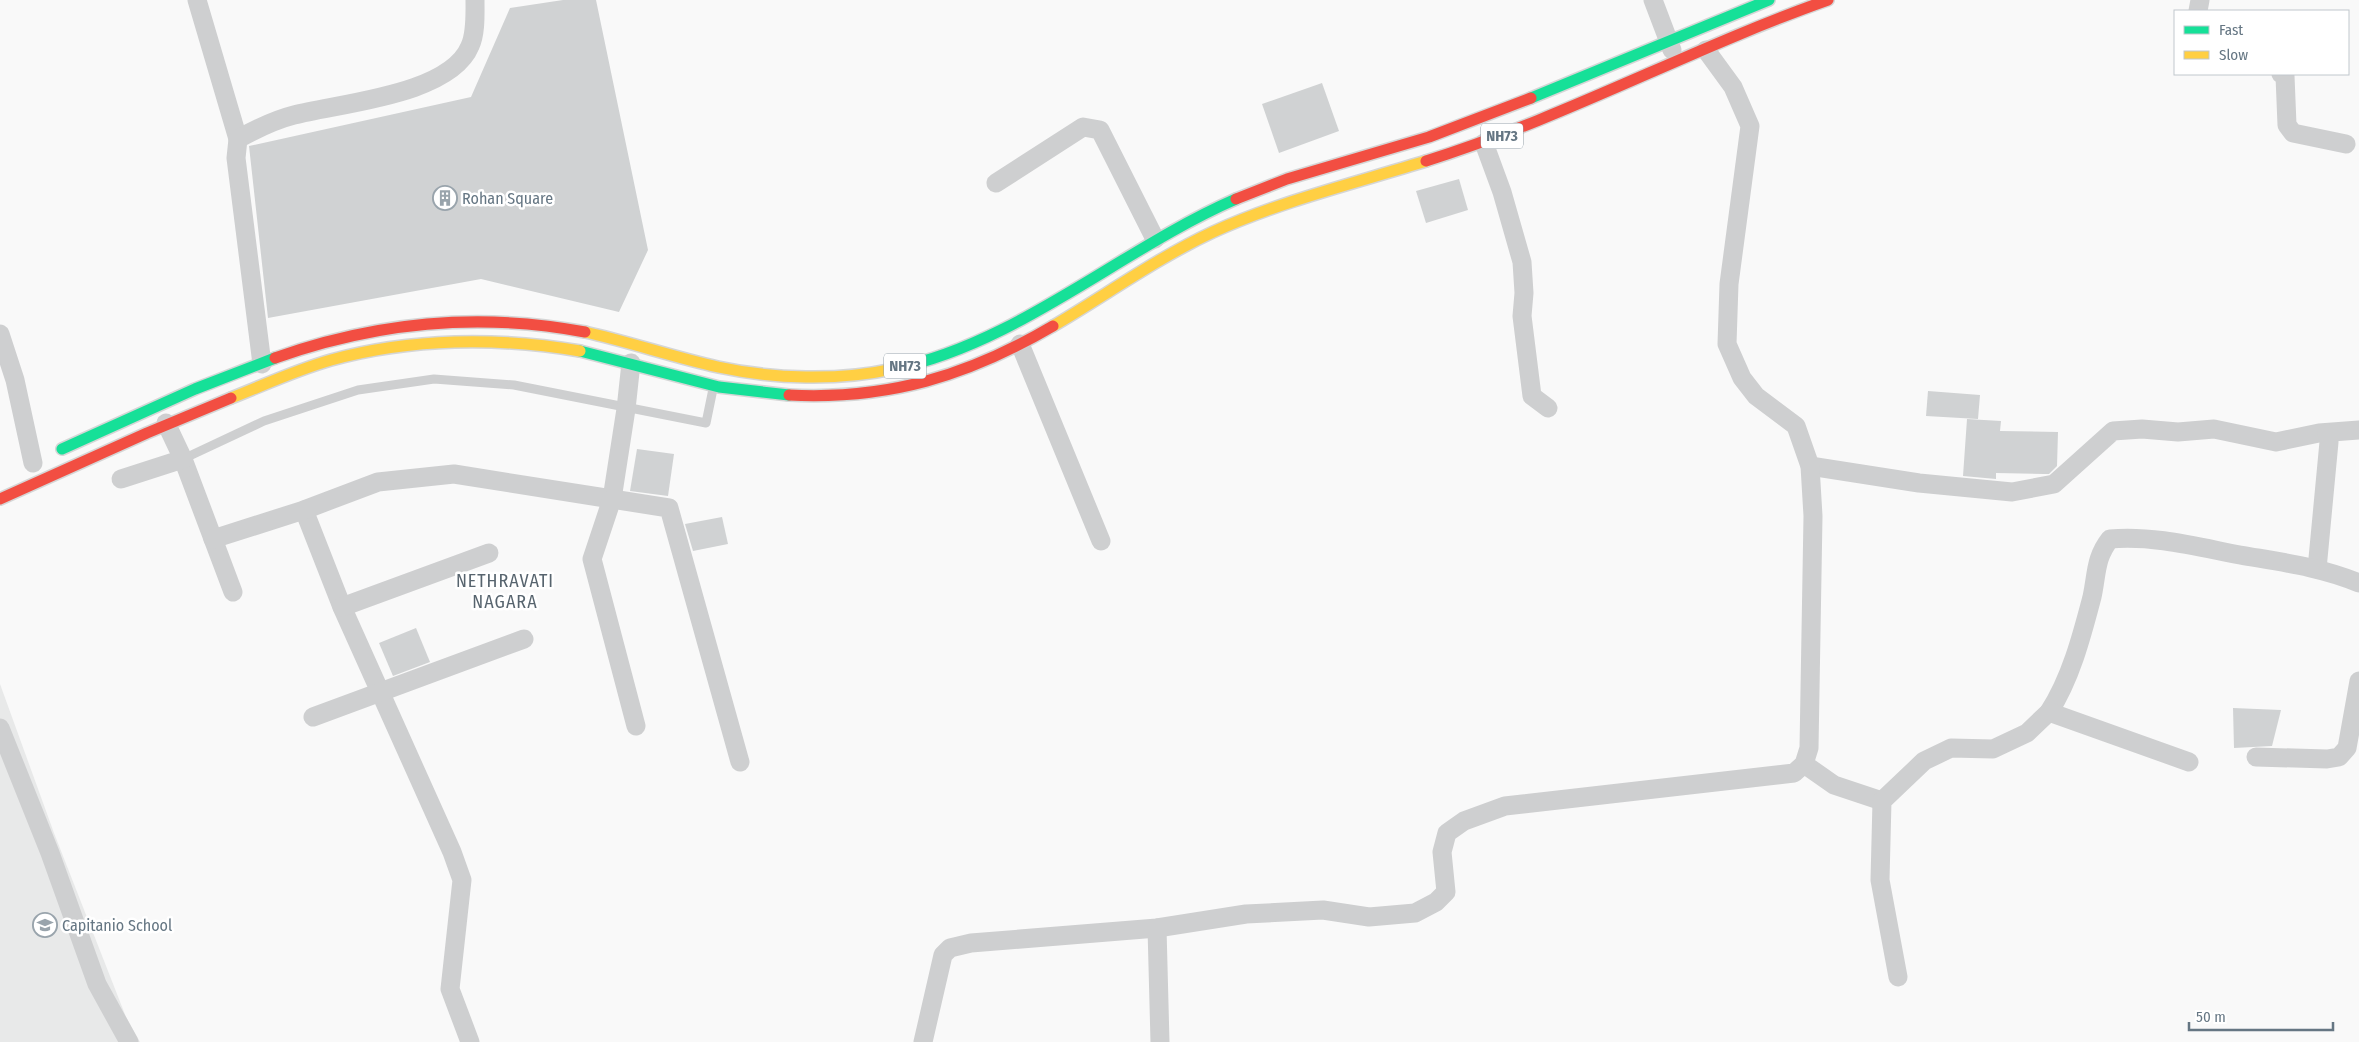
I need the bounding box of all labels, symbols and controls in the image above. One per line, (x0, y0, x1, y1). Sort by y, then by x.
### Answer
legend (2174, 10, 2349, 75)
text: Fast (2219, 21, 2243, 39)
text: Slow (2219, 46, 2248, 64)
road number: NH73 (1481, 124, 1523, 148)
building icon: Rohan Square (432, 185, 458, 211)
place label: Rohan Square (462, 189, 553, 208)
road number: NH73 (884, 354, 926, 378)
district label: NETHRAVATI NAGARA (456, 570, 554, 613)
school or university icon: Capitanio School (32, 912, 58, 938)
place label: Capitanio School (62, 916, 172, 935)
scale bar (2189, 1000, 2333, 1032)
text: 50 m (2196, 1008, 2226, 1026)

